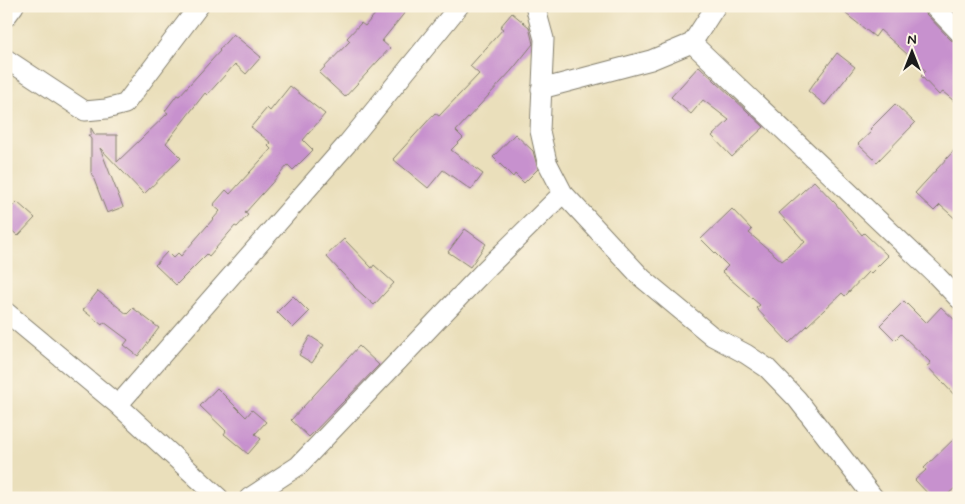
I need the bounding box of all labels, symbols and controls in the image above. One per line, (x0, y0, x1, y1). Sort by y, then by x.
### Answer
north arrow (888, 28, 938, 78)
text: N (907, 31, 917, 49)

